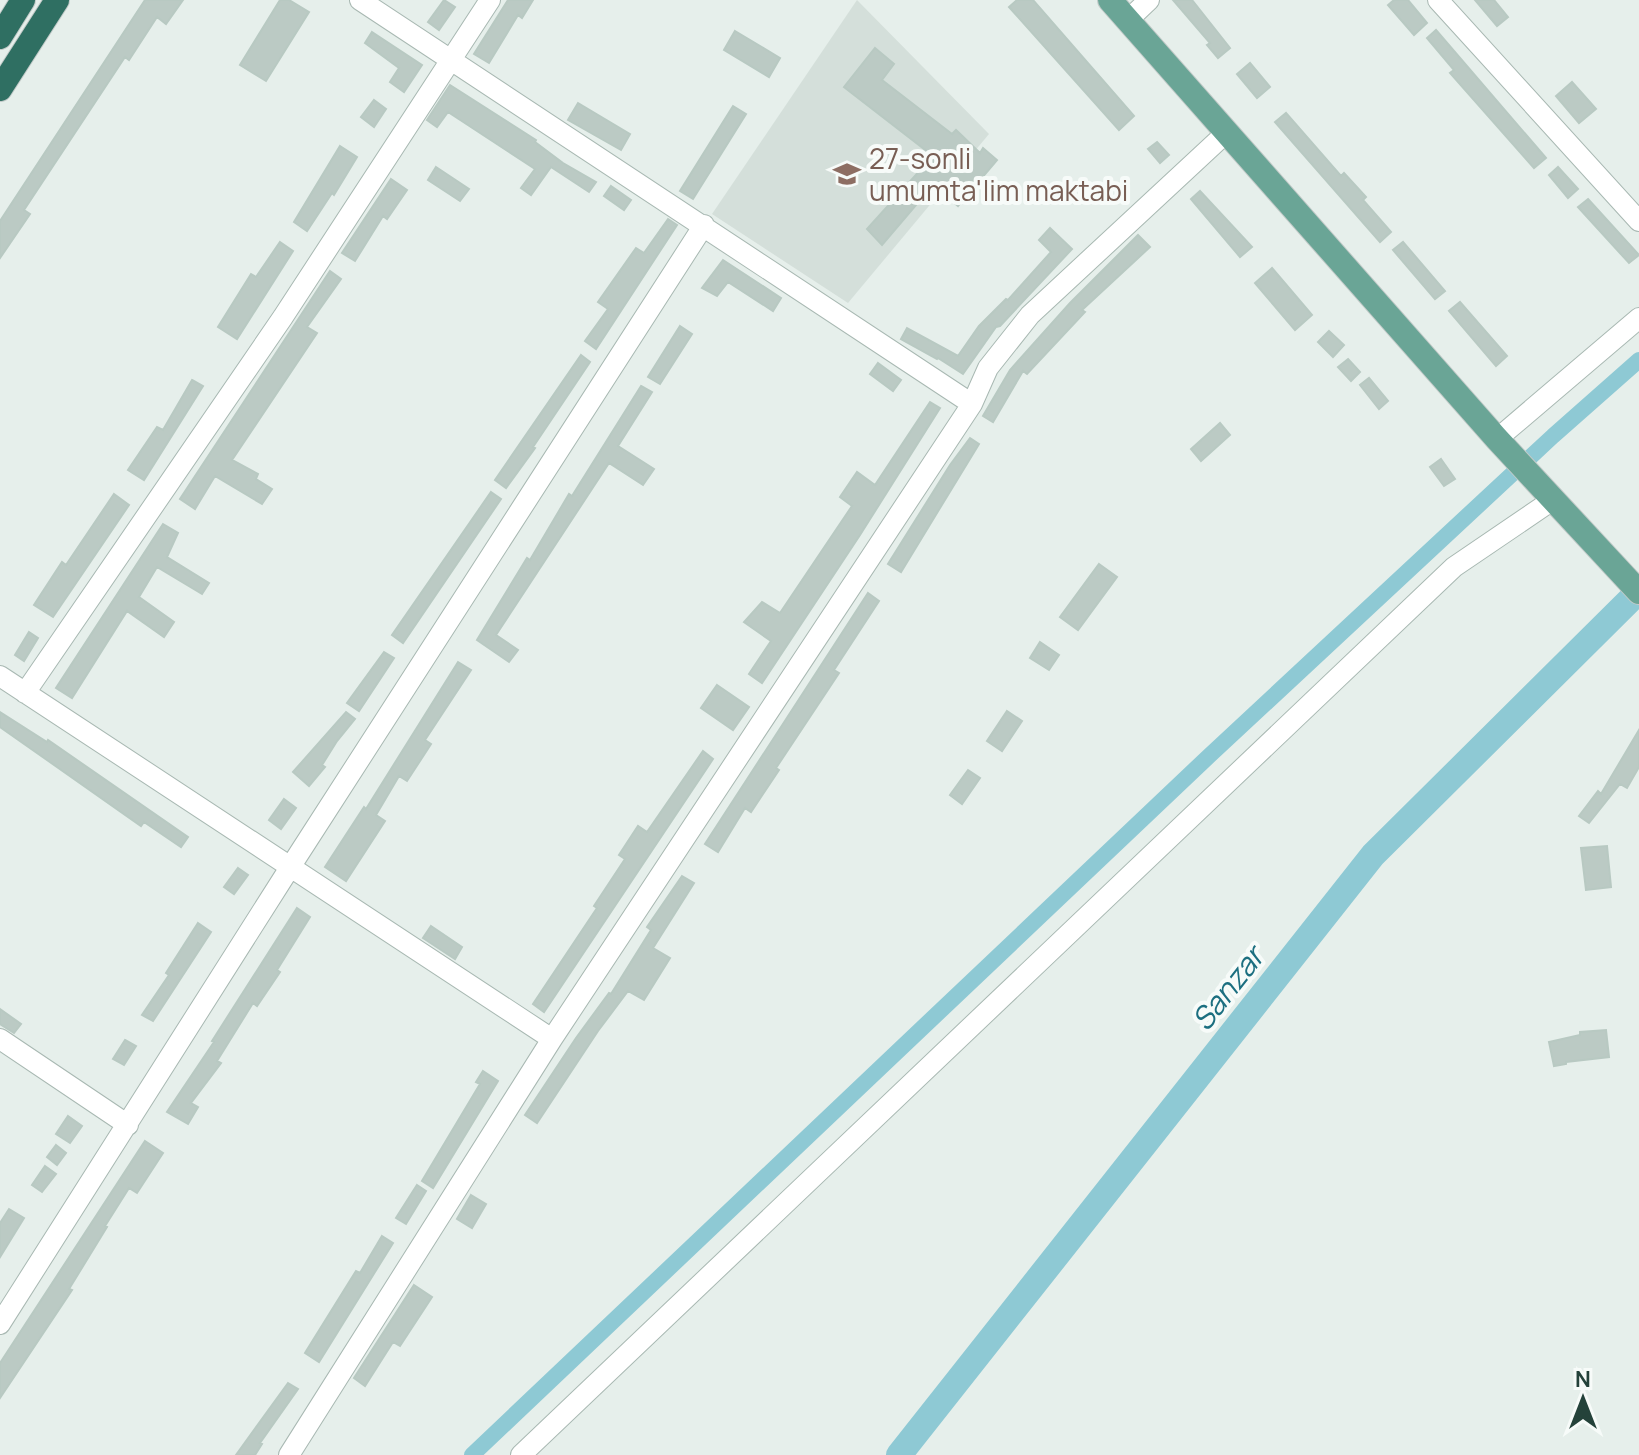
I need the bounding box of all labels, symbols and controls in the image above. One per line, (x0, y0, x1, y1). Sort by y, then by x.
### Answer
place label: 27-sonli umumta'lim maktabi (869, 139, 1128, 209)
school or university icon: 27-sonli umumta'lim maktabi (832, 159, 862, 189)
water label: Sanzar (1181, 934, 1275, 1038)
north arrow (1543, 1359, 1623, 1439)
text: N (1575, 1364, 1591, 1394)

